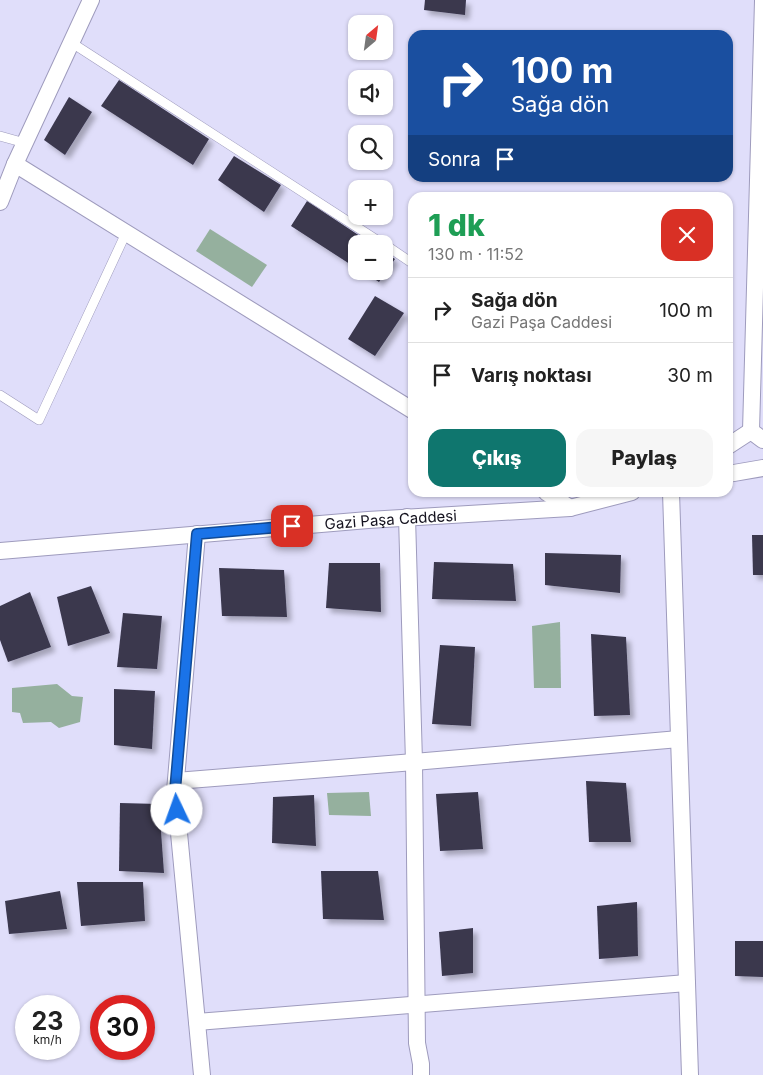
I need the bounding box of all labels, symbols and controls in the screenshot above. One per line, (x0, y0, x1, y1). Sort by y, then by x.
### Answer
north arrow (348, 15, 392, 60)
map controls (348, 15, 393, 280)
text: 100 m (511, 49, 614, 91)
icon: right (428, 50, 493, 115)
button: sound (348, 70, 393, 115)
text: Sağa dön (511, 91, 609, 117)
button: search (348, 125, 393, 170)
icon: arrive (491, 145, 519, 173)
text: Sonra (428, 148, 481, 171)
button: + (348, 180, 393, 225)
text: 1 dk (428, 207, 485, 243)
button: close (661, 209, 713, 261)
button: − (348, 235, 393, 280)
text: 130 m · 11:52 (428, 244, 524, 264)
text: Sağa dön (471, 289, 557, 312)
icon: right (428, 296, 456, 324)
text: 100 m (659, 299, 713, 322)
text: Gazi Paşa Caddesi (471, 312, 612, 332)
icon: arrive (428, 361, 456, 389)
text: Varış noktası (471, 364, 592, 387)
text: 30 m (667, 364, 713, 387)
button: Çıkış (428, 429, 566, 487)
button: Paylaş (576, 429, 713, 487)
pin (271, 505, 313, 547)
street label: Gazi Paşa Caddesi (324, 505, 457, 533)
icon: arrive (278, 512, 306, 540)
position arrow (150, 783, 202, 835)
speed limit sign: 30 (90, 995, 155, 1060)
text: 23 (32, 1006, 63, 1036)
text: km/h (33, 1032, 62, 1047)

